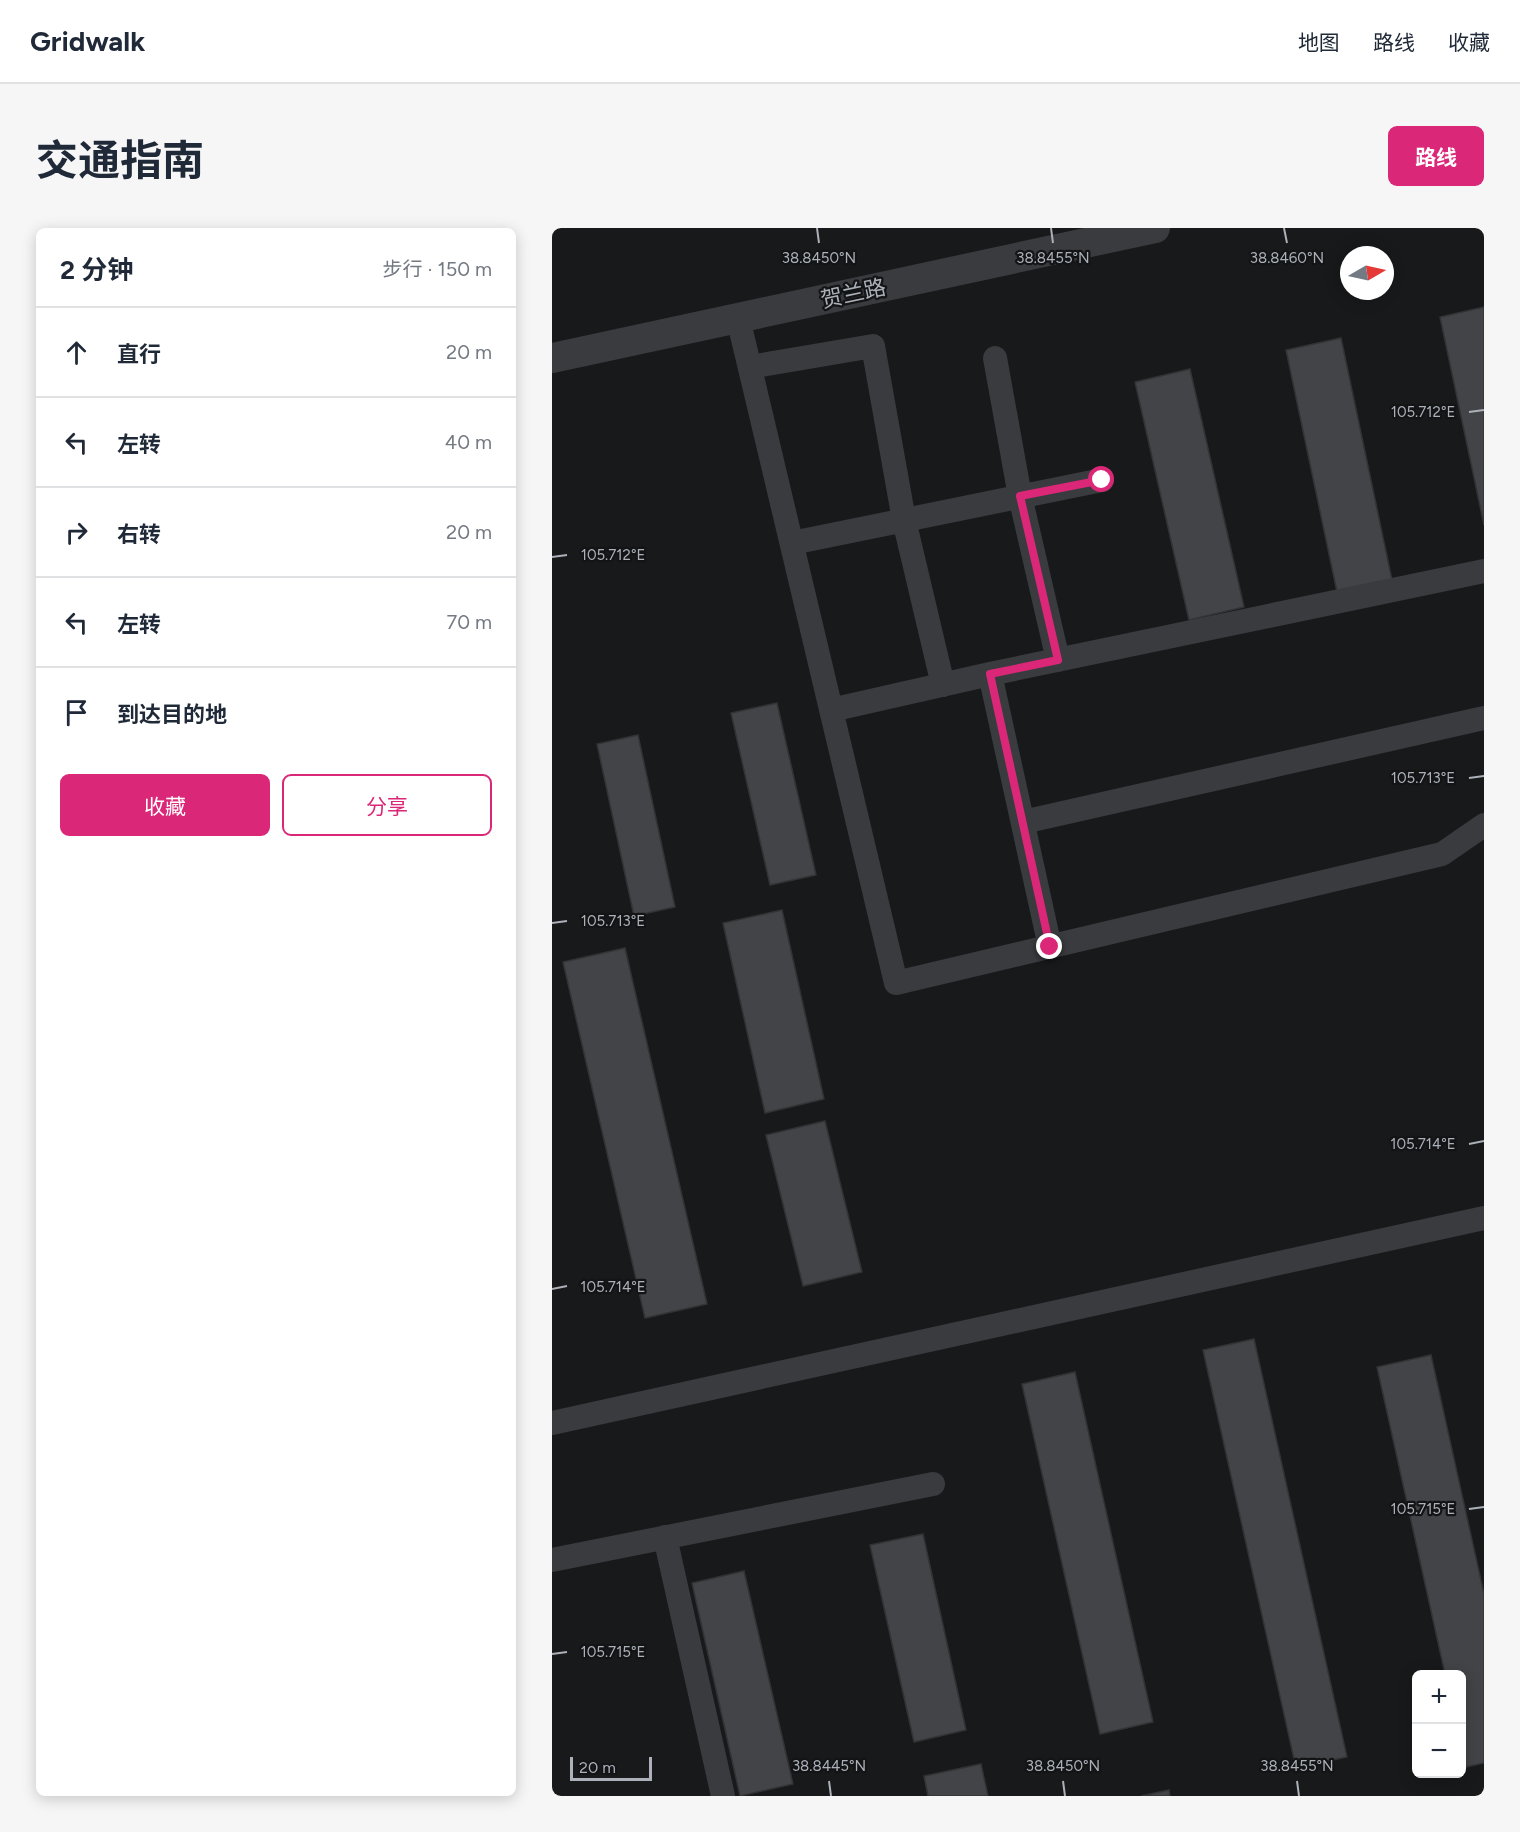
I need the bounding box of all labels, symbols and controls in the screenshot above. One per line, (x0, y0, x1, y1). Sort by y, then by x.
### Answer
text: Gridwalk (30, 24, 145, 58)
text: 地图 (1298, 30, 1340, 55)
text: 路线 (1373, 30, 1415, 55)
text: 收藏 (1448, 30, 1490, 55)
button: 路线 (1388, 126, 1484, 186)
text: 交通指南 (36, 135, 204, 186)
north arrow (1340, 246, 1394, 300)
text: 38.8450°N (782, 249, 856, 267)
text: 38.8455°N (1016, 249, 1090, 267)
text: 38.8460°N (1250, 249, 1324, 267)
text: 2 分钟 (60, 254, 133, 286)
text: 步行 · 150 m (383, 257, 492, 281)
street label: 贺兰路 (818, 273, 888, 314)
icon: ahead (60, 336, 93, 369)
text: 20 m (446, 340, 492, 364)
text: 直行 (117, 341, 161, 368)
text: 105.712°E (1391, 403, 1455, 421)
icon: left (60, 426, 93, 459)
text: 40 m (445, 430, 492, 454)
text: 左转 (117, 431, 161, 458)
route start (1088, 466, 1114, 492)
icon: right (60, 516, 93, 549)
text: 20 m (446, 520, 492, 544)
text: 右转 (117, 521, 161, 548)
text: 105.712°E (581, 546, 645, 564)
icon: left (60, 606, 93, 639)
text: 70 m (446, 610, 492, 634)
text: 左转 (117, 611, 161, 638)
icon: arrive (60, 696, 93, 729)
text: 到达目的地 (117, 701, 227, 728)
text: 105.713°E (1391, 769, 1455, 787)
button: 收藏 (60, 774, 270, 836)
button: 分享 (282, 774, 492, 836)
text: 105.713°E (581, 912, 645, 930)
route end (1036, 933, 1062, 959)
text: 105.714°E (1390, 1135, 1456, 1153)
text: 105.714°E (580, 1278, 646, 1296)
text: 105.715°E (1391, 1500, 1455, 1518)
text: 105.715°E (581, 1643, 645, 1661)
map controls (1412, 1670, 1466, 1778)
button: + (1412, 1670, 1466, 1724)
button: − (1412, 1724, 1466, 1778)
scale bar (570, 1754, 652, 1782)
text: 38.8445°N (792, 1757, 866, 1775)
text: 38.8450°N (1026, 1757, 1100, 1775)
text: 38.8455°N (1260, 1757, 1334, 1775)
text: 20 m (579, 1758, 616, 1777)

